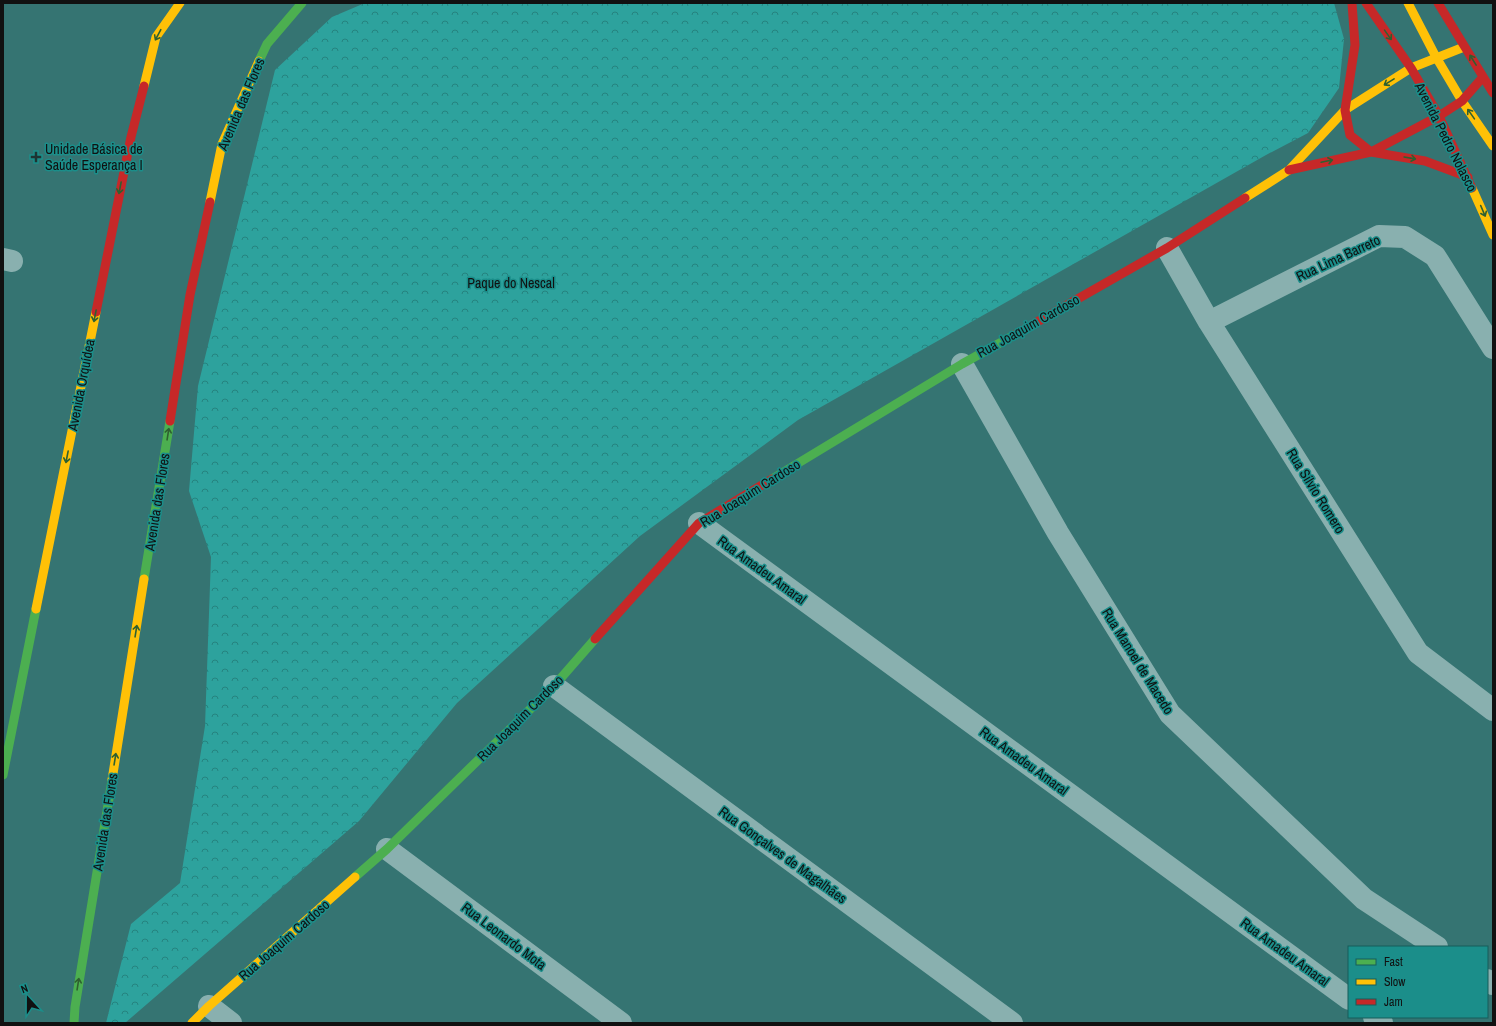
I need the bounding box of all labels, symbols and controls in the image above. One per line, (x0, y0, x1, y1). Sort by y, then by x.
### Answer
one-way arrow (154, 29, 162, 41)
one-way arrow (1384, 29, 1392, 40)
one-way arrow (1468, 54, 1476, 66)
street label: Avenida das Flores (213, 55, 269, 154)
one-way arrow (1384, 78, 1395, 86)
street label: Avenida Pedro Nolasco (1410, 78, 1481, 195)
one-way arrow (1467, 109, 1475, 120)
place label: Unidade Básica de Saúde Esperança I (45, 140, 143, 174)
marker: Unidade Básica de Saúde Esperança I (30, 151, 42, 163)
one-way arrow (1403, 154, 1416, 162)
one-way arrow (1320, 157, 1333, 165)
one-way arrow (116, 182, 124, 195)
one-way arrow (1479, 204, 1487, 216)
street label: Rua Lima Barreto (1293, 231, 1383, 285)
park label: Paque do Nescal (467, 274, 555, 292)
street label: Rua Joaquim Cardoso (973, 290, 1083, 362)
one-way arrow (91, 309, 99, 322)
street label: Avenida Orquídea (63, 337, 99, 433)
one-way arrow (164, 428, 172, 441)
street label: Rua Sílvio Romero (1283, 445, 1349, 537)
one-way arrow (62, 450, 70, 463)
street label: Avenida das Flores (140, 452, 174, 553)
street label: Rua Joaquim Cardoso (697, 455, 803, 531)
street label: Rua Amadeu Amaral (714, 532, 810, 608)
street label: Rua Manoel de Macedo (1098, 605, 1178, 717)
one-way arrow (133, 625, 141, 638)
street label: Rua Joaquim Cardoso (473, 671, 567, 765)
street label: Rua Amadeu Amaral (976, 723, 1072, 799)
one-way arrow (112, 753, 120, 766)
street label: Avenida das Flores (88, 772, 122, 873)
street label: Rua Gonçalves de Magalhães (715, 803, 851, 908)
street label: Rua Joaquim Cardoso (235, 896, 333, 984)
street label: Rua Leonardo Mota (458, 898, 550, 974)
street label: Rua Amadeu Amaral (1237, 914, 1333, 990)
legend (1348, 946, 1488, 1018)
text: Fast (1384, 954, 1403, 970)
text: Slow (1384, 974, 1406, 990)
north arrow (8, 978, 48, 1018)
one-way arrow (75, 978, 83, 991)
text: N (19, 981, 30, 996)
text: Jam (1384, 994, 1403, 1010)

